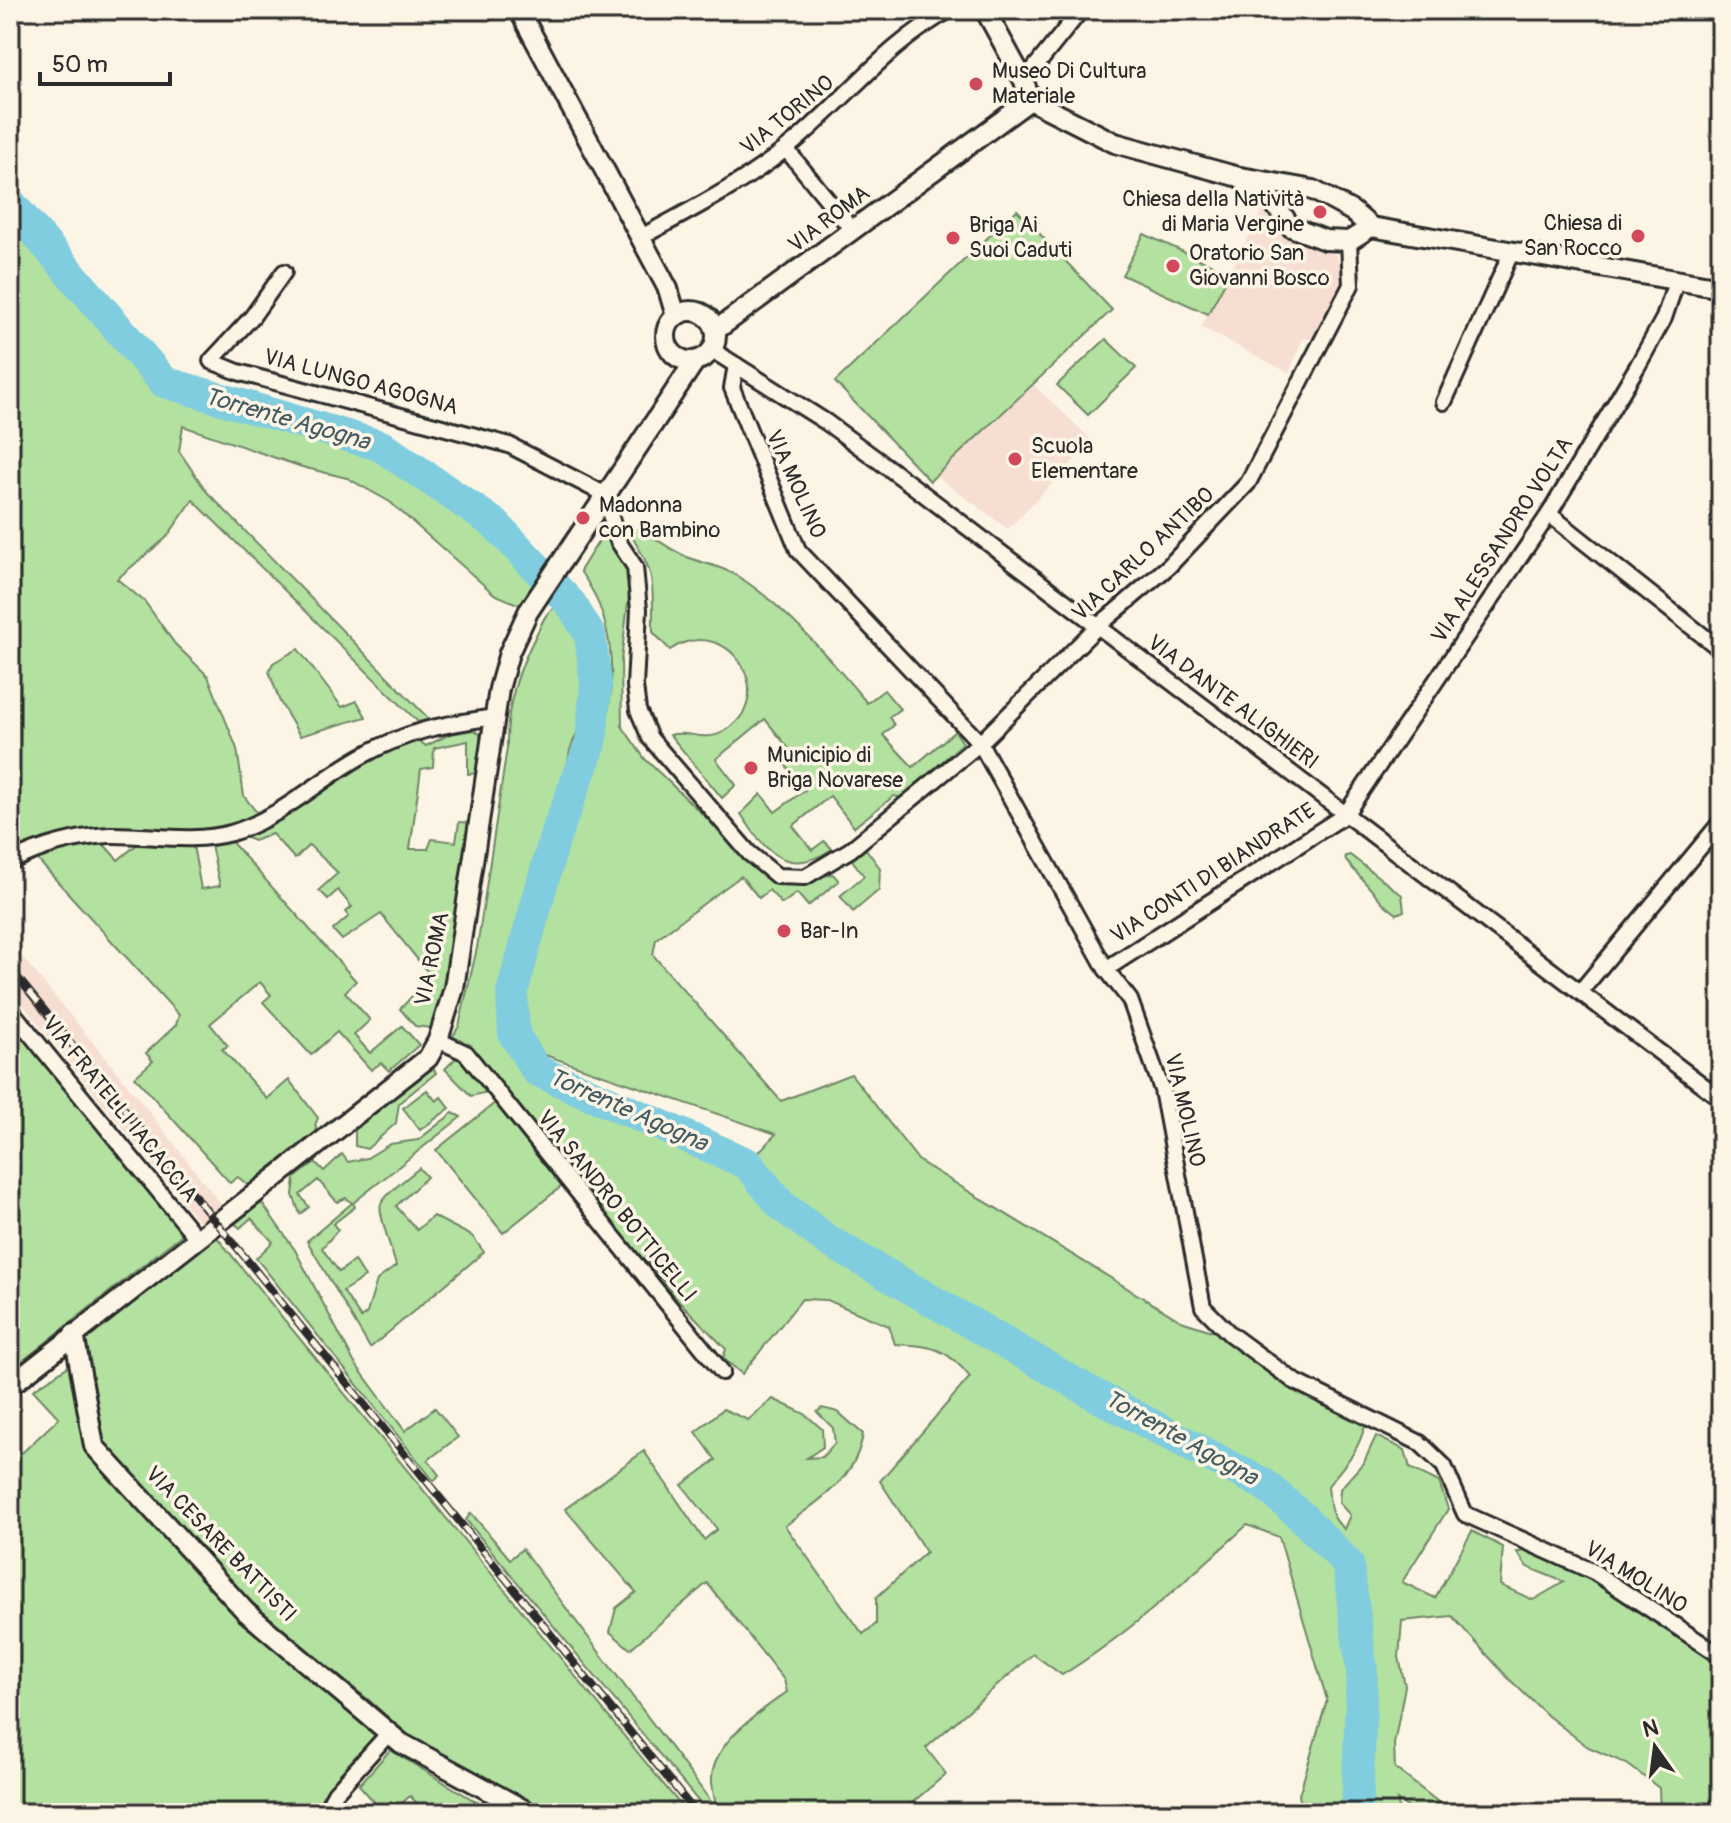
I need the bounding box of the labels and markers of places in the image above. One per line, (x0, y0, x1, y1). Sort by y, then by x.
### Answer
place label: Museo Di Cultura Materiale (992, 57, 1147, 110)
marker: Museo Di Cultura Materiale (967, 75, 985, 93)
place label: Chiesa della Natività di Maria Vergine (1122, 185, 1304, 238)
marker: Chiesa della Natività di Maria Vergine (1311, 203, 1329, 221)
place label: Chiesa di San Rocco (1524, 209, 1622, 262)
place label: Briga Ai Suoi Caduti (969, 211, 1072, 264)
marker: Chiesa di San Rocco (1629, 227, 1647, 245)
marker: Briga Ai Suoi Caduti (944, 229, 962, 247)
place label: Oratorio San Giovanni Bosco (1189, 239, 1330, 292)
marker: Oratorio San Giovanni Bosco (1164, 257, 1182, 275)
place label: Scuola Elementare (1031, 432, 1138, 485)
marker: Scuola Elementare (1006, 450, 1024, 468)
place label: Madonna con Bambino (599, 491, 721, 544)
marker: Madonna con Bambino (574, 509, 592, 527)
place label: Municipio di Briga Novarese (767, 741, 903, 794)
marker: Municipio di Briga Novarese (742, 759, 760, 777)
place label: Bar-In (800, 917, 859, 945)
marker: Bar-In (775, 922, 793, 940)

